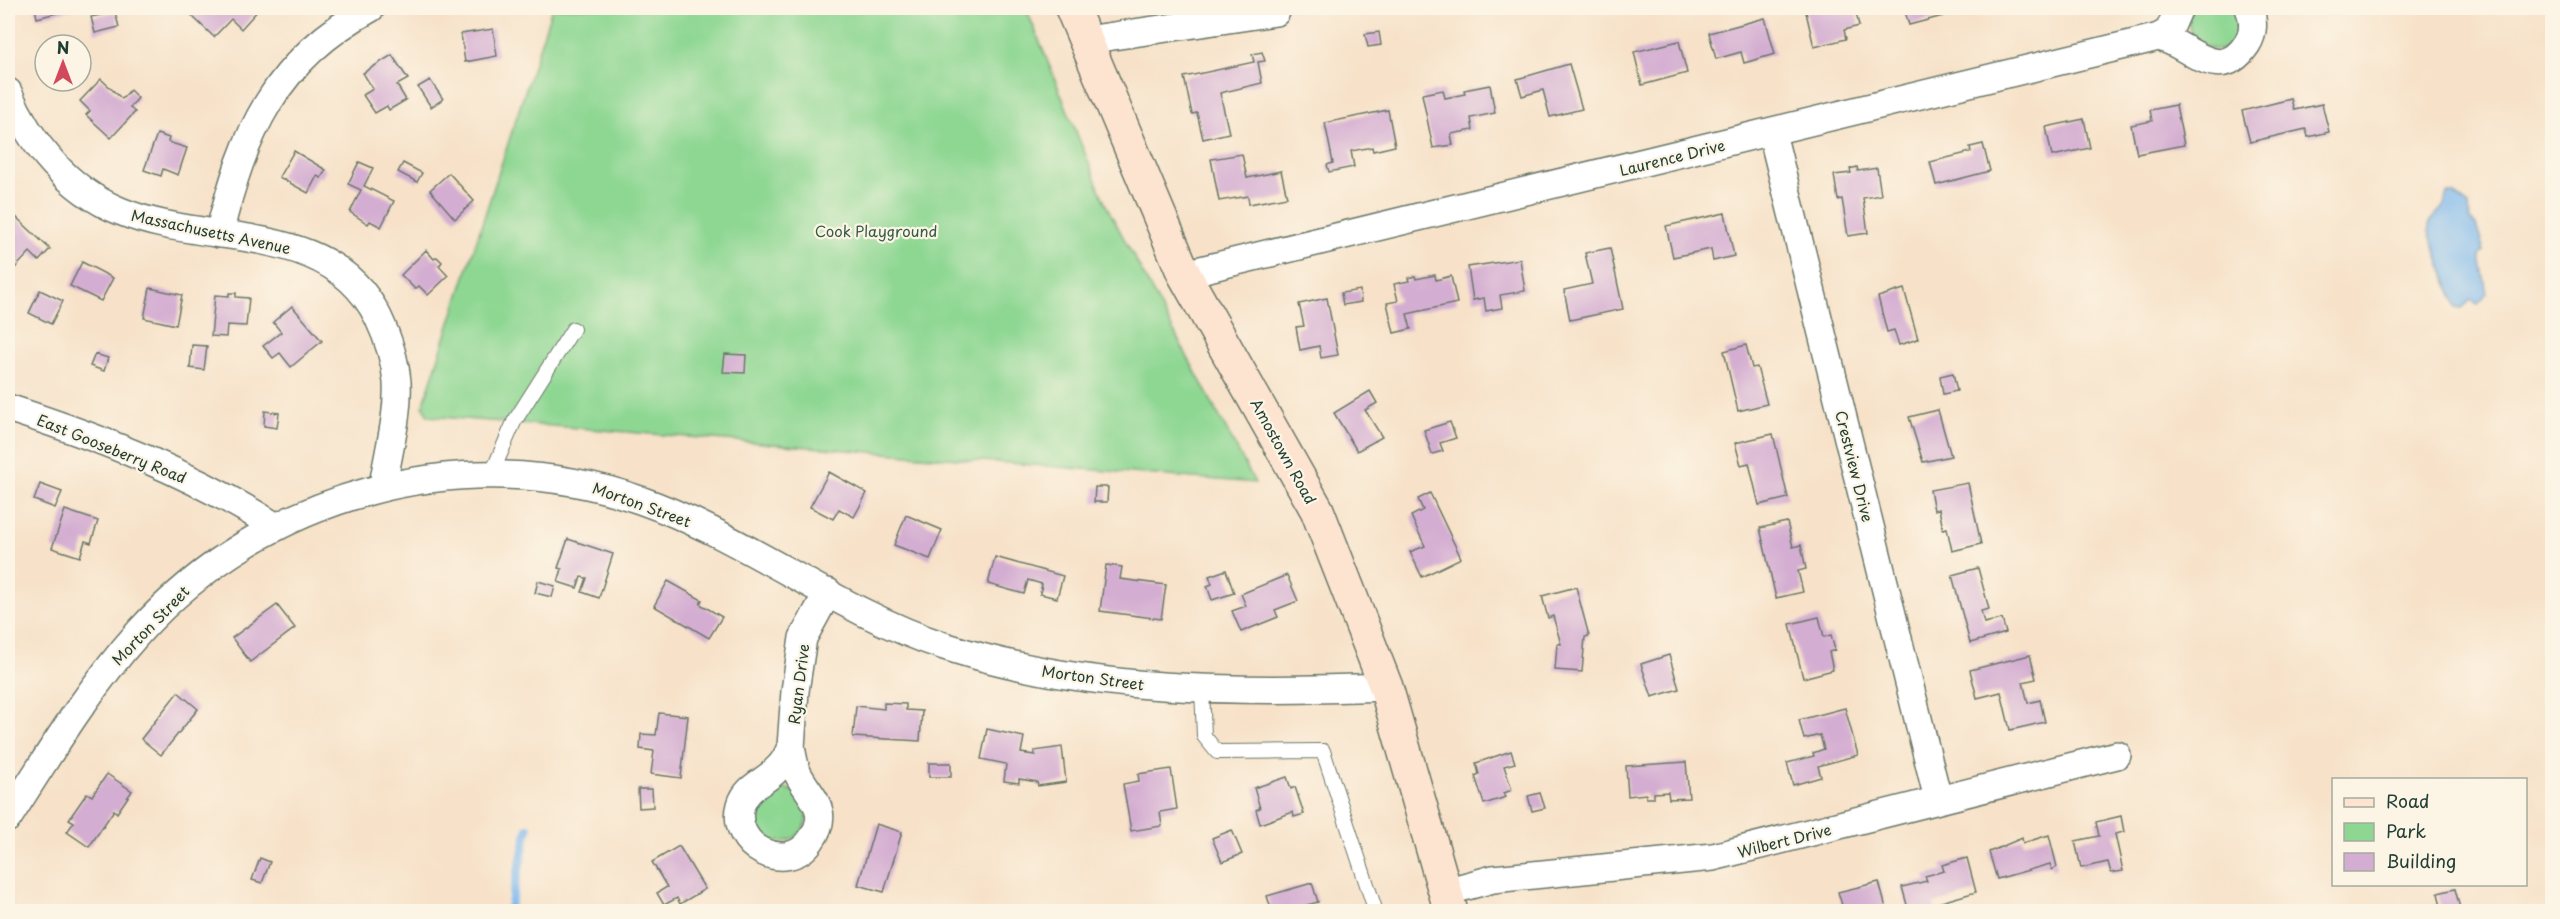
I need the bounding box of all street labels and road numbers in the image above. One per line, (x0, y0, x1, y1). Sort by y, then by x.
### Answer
street label: Laurence Drive (1617, 133, 1727, 181)
street label: Massachusetts Avenue (129, 203, 293, 259)
street label: Amostown Road (1245, 394, 1323, 508)
street label: East Gooseberry Road (34, 407, 190, 489)
street label: Crestview Drive (1830, 408, 1880, 524)
street label: Morton Street (590, 476, 694, 532)
street label: Morton Street (106, 580, 194, 670)
street label: Ryan Drive (782, 642, 814, 725)
street label: Morton Street (1040, 658, 1146, 696)
street label: Wilbert Drive (1735, 817, 1833, 863)

